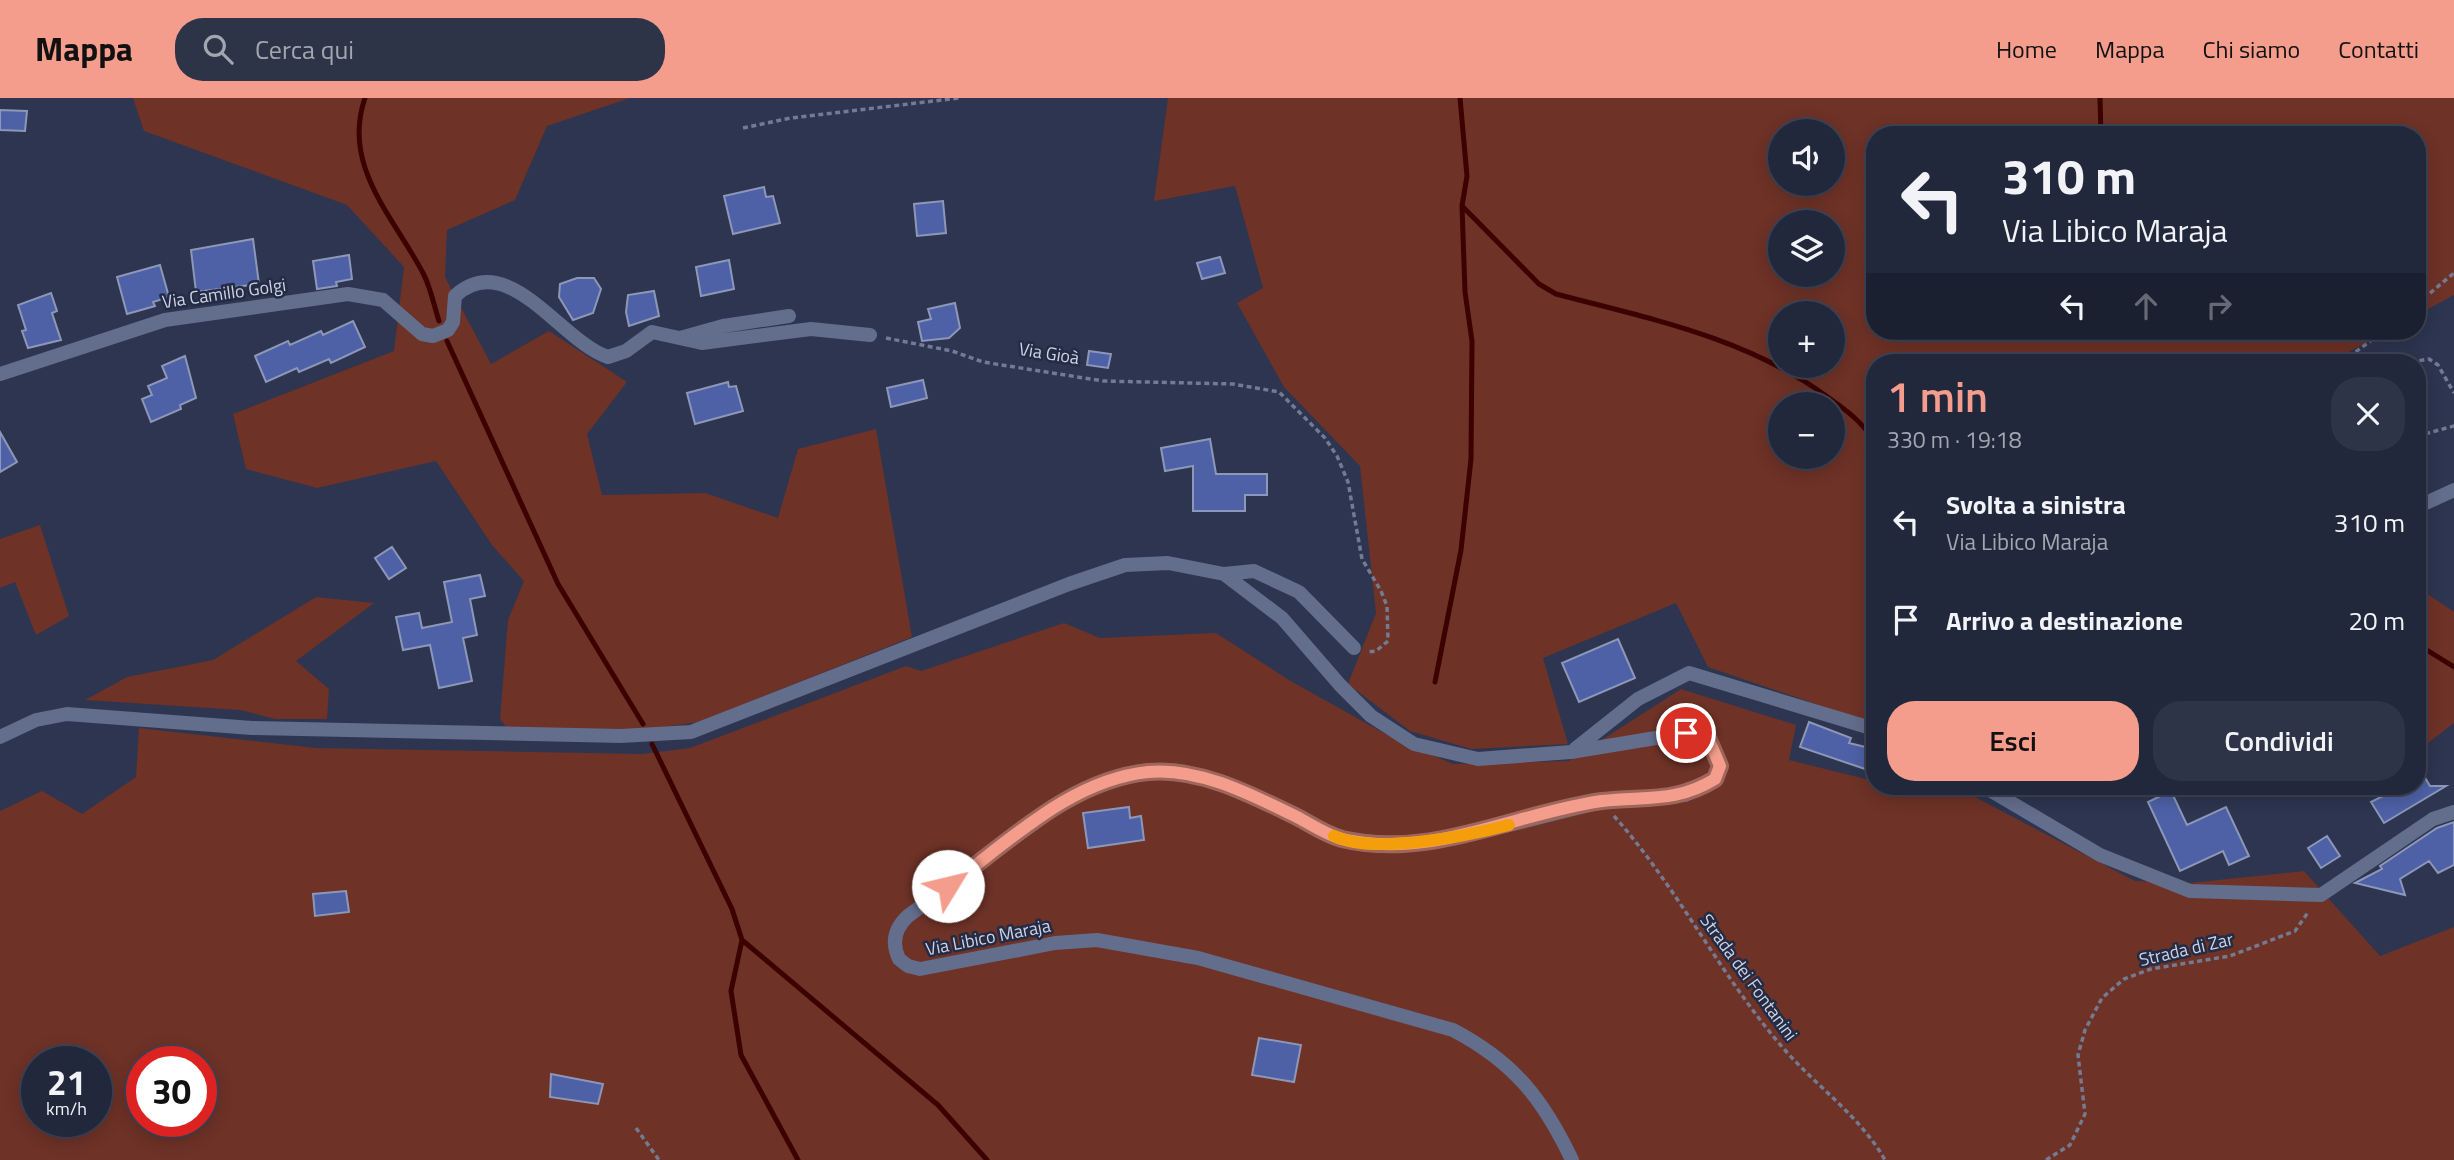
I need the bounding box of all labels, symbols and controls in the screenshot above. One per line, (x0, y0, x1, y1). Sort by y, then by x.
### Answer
search box (175, 18, 665, 81)
text: Mappa (35, 24, 133, 74)
icon: search (199, 30, 237, 68)
text: Cerca qui (255, 30, 354, 69)
text: Home (1996, 31, 2057, 67)
text: Mappa (2095, 31, 2164, 67)
text: Chi siamo (2202, 31, 2300, 67)
text: Contatti (2338, 31, 2419, 67)
map controls (1768, 119, 1845, 469)
button: sound (1768, 119, 1845, 196)
text: 310 m (2002, 138, 2136, 213)
icon: left (1887, 154, 1978, 245)
text: Via Libico Maraja (2002, 206, 2228, 254)
button: layers (1768, 210, 1845, 287)
street label: Via Camillo Golgi (160, 271, 288, 315)
icon: left (2054, 287, 2092, 325)
icon: ahead (2127, 287, 2165, 325)
icon: right (2200, 287, 2238, 325)
button: + (1768, 301, 1845, 378)
street label: Via Gioà (1017, 335, 1081, 371)
text: 1 min (1887, 364, 1988, 428)
button: close (2331, 377, 2405, 451)
button: − (1768, 392, 1845, 469)
text: 330 m · 19:18 (1887, 422, 2022, 457)
text: Svolta a sinistra (1946, 485, 2126, 524)
icon: left (1887, 503, 1925, 541)
text: 310 m (2334, 503, 2405, 542)
text: Via Libico Maraja (1946, 524, 2108, 559)
icon: arrive (1887, 601, 1925, 639)
text: Arrivo a destinazione (1946, 601, 2183, 640)
text: 20 m (2348, 601, 2405, 640)
button: Esci (1887, 701, 2139, 781)
button: Condividi (2153, 701, 2405, 781)
pin (1656, 703, 1716, 763)
icon: arrive (1667, 714, 1705, 752)
position arrow (911, 849, 985, 923)
street label: Strada dei Fontanini (1694, 908, 1804, 1046)
street label: Via Libico Maraja (923, 912, 1053, 962)
street label: Strada di Zar (2136, 925, 2236, 973)
speed limit sign: 30 (126, 1046, 217, 1137)
text: 21 (47, 1055, 86, 1109)
text: km/h (46, 1095, 87, 1122)

